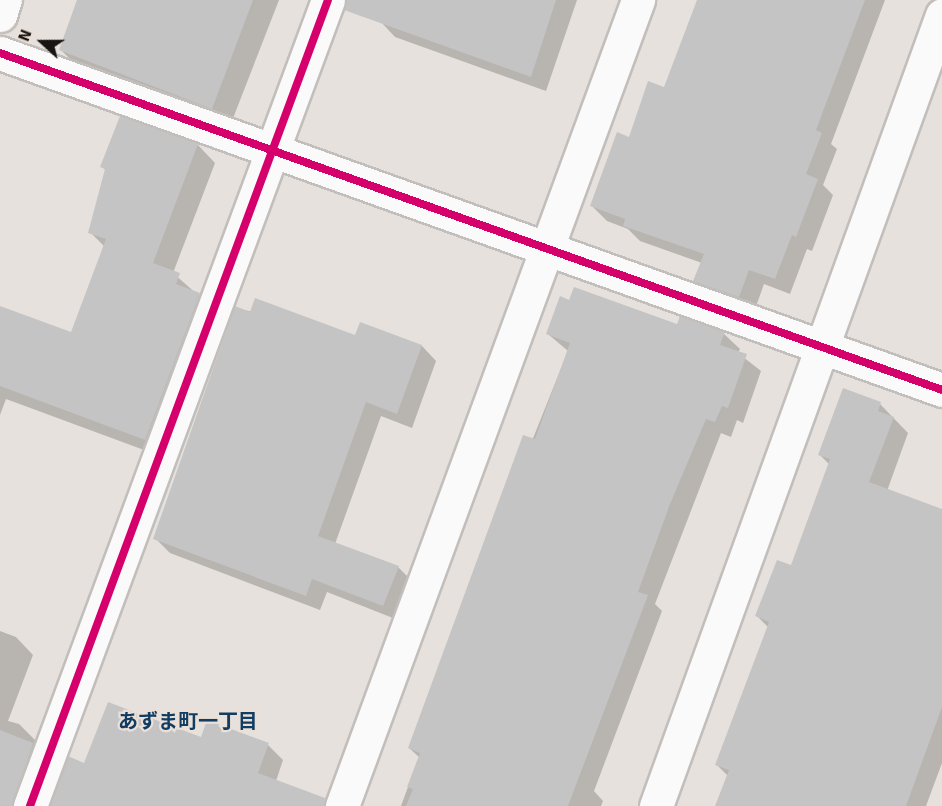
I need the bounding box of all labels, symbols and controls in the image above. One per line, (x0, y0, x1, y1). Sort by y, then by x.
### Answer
north arrow (12, 12, 72, 72)
text: N (14, 27, 37, 44)
district label: あずま町一丁目 (118, 709, 258, 733)

